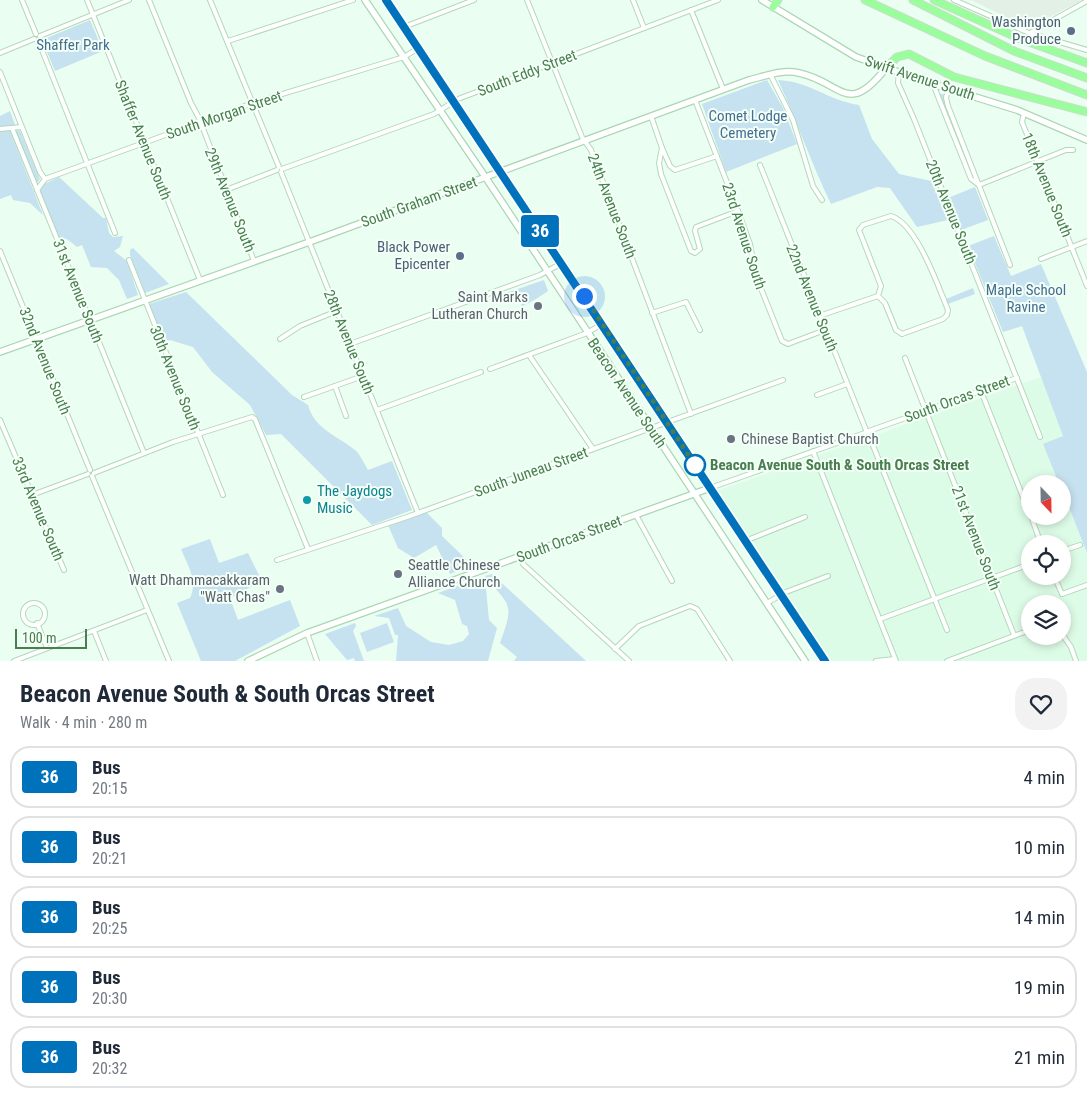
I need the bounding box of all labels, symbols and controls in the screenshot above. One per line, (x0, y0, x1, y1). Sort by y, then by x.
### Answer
place label: Washington Produce (991, 13, 1061, 48)
marker: Washington Produce (1065, 25, 1077, 37)
park label: Shaffer Park (36, 36, 110, 54)
street label: South Eddy Street (475, 46, 579, 100)
street label: Swift Avenue South (863, 52, 977, 104)
street label: Shaffer Avenue South (111, 78, 175, 202)
street label: South Morgan Street (164, 87, 284, 143)
park label: Comet Lodge Cemetery (709, 107, 787, 142)
street label: 18th Avenue South (1018, 130, 1076, 240)
street label: 29th Avenue South (201, 145, 259, 255)
street label: 24th Avenue South (584, 151, 640, 261)
street label: 20th Avenue South (922, 157, 980, 267)
street label: South Graham Street (358, 173, 480, 231)
street label: 23rd Avenue South (718, 180, 770, 292)
line badge: 36 (518, 215, 562, 247)
text: 36 (531, 220, 549, 241)
street label: 31st Avenue South (49, 236, 107, 346)
place label: Black Power Epicenter (377, 238, 450, 273)
street label: 22nd Avenue South (782, 242, 842, 354)
marker: Black Power Epicenter (454, 250, 466, 262)
park label: Maple School Ravine (986, 281, 1066, 316)
your location (572, 284, 597, 309)
street label: 28th Avenue South (320, 287, 378, 397)
place label: Saint Marks Lutheran Church (431, 288, 528, 323)
marker: Saint Marks Lutheran Church (532, 300, 544, 312)
street label: 32nd Avenue South (15, 305, 75, 417)
street label: 30th Avenue South (146, 323, 204, 433)
street label: Beacon Avenue South (584, 335, 670, 451)
street label: South Orcas Street (902, 372, 1012, 426)
place label: Chinese Baptist Church (741, 430, 879, 448)
marker: Chinese Baptist Church (725, 433, 737, 445)
street label: South Juneau Street (472, 443, 590, 501)
street label: 33rd Avenue South (8, 454, 68, 564)
marker: Beacon Avenue South & South Orcas Street (684, 454, 706, 476)
place label: Beacon Avenue South & South Orcas Street (710, 456, 970, 474)
north arrow (1021, 475, 1071, 525)
map controls (1021, 475, 1071, 645)
place label: The Jaydogs Music (317, 482, 392, 517)
street label: 21st Avenue South (948, 483, 1004, 593)
marker: The Jaydogs Music (301, 494, 313, 506)
street label: South Orcas Street (514, 512, 624, 566)
button: locate (1021, 535, 1071, 585)
place label: Seattle Chinese Alliance Church (408, 556, 500, 591)
marker: Seattle Chinese Alliance Church (392, 568, 404, 580)
place label: Watt Dhammacakkaram "Watt Chas" (129, 571, 270, 606)
marker: Watt Dhammacakkaram "Watt Chas" (274, 583, 286, 595)
button: layers (1021, 595, 1071, 645)
scale bar (15, 626, 88, 649)
text: 100 m (22, 630, 57, 646)
button: heart (1015, 678, 1067, 730)
text: Beacon Avenue South & South Orcas Street (20, 680, 435, 708)
text: Walk · 4 min · 280 m (20, 713, 147, 732)
text: Bus (92, 756, 121, 779)
text: 36 (40, 766, 59, 787)
text: 4 min (1023, 766, 1065, 789)
text: 20:15 (92, 779, 127, 798)
text: Bus (92, 826, 121, 849)
text: 36 (40, 836, 59, 857)
text: 10 min (1014, 836, 1065, 859)
text: 20:21 (92, 849, 127, 868)
text: Bus (92, 896, 121, 919)
text: 36 (40, 906, 59, 927)
text: 14 min (1014, 906, 1065, 929)
text: 20:25 (92, 919, 127, 938)
text: Bus (92, 966, 121, 989)
text: 36 (40, 976, 59, 997)
text: 19 min (1014, 976, 1065, 999)
text: 20:30 (92, 989, 127, 1008)
text: Bus (92, 1036, 121, 1059)
text: 36 (40, 1046, 59, 1067)
text: 21 min (1014, 1046, 1065, 1069)
text: 20:32 (92, 1059, 127, 1078)

